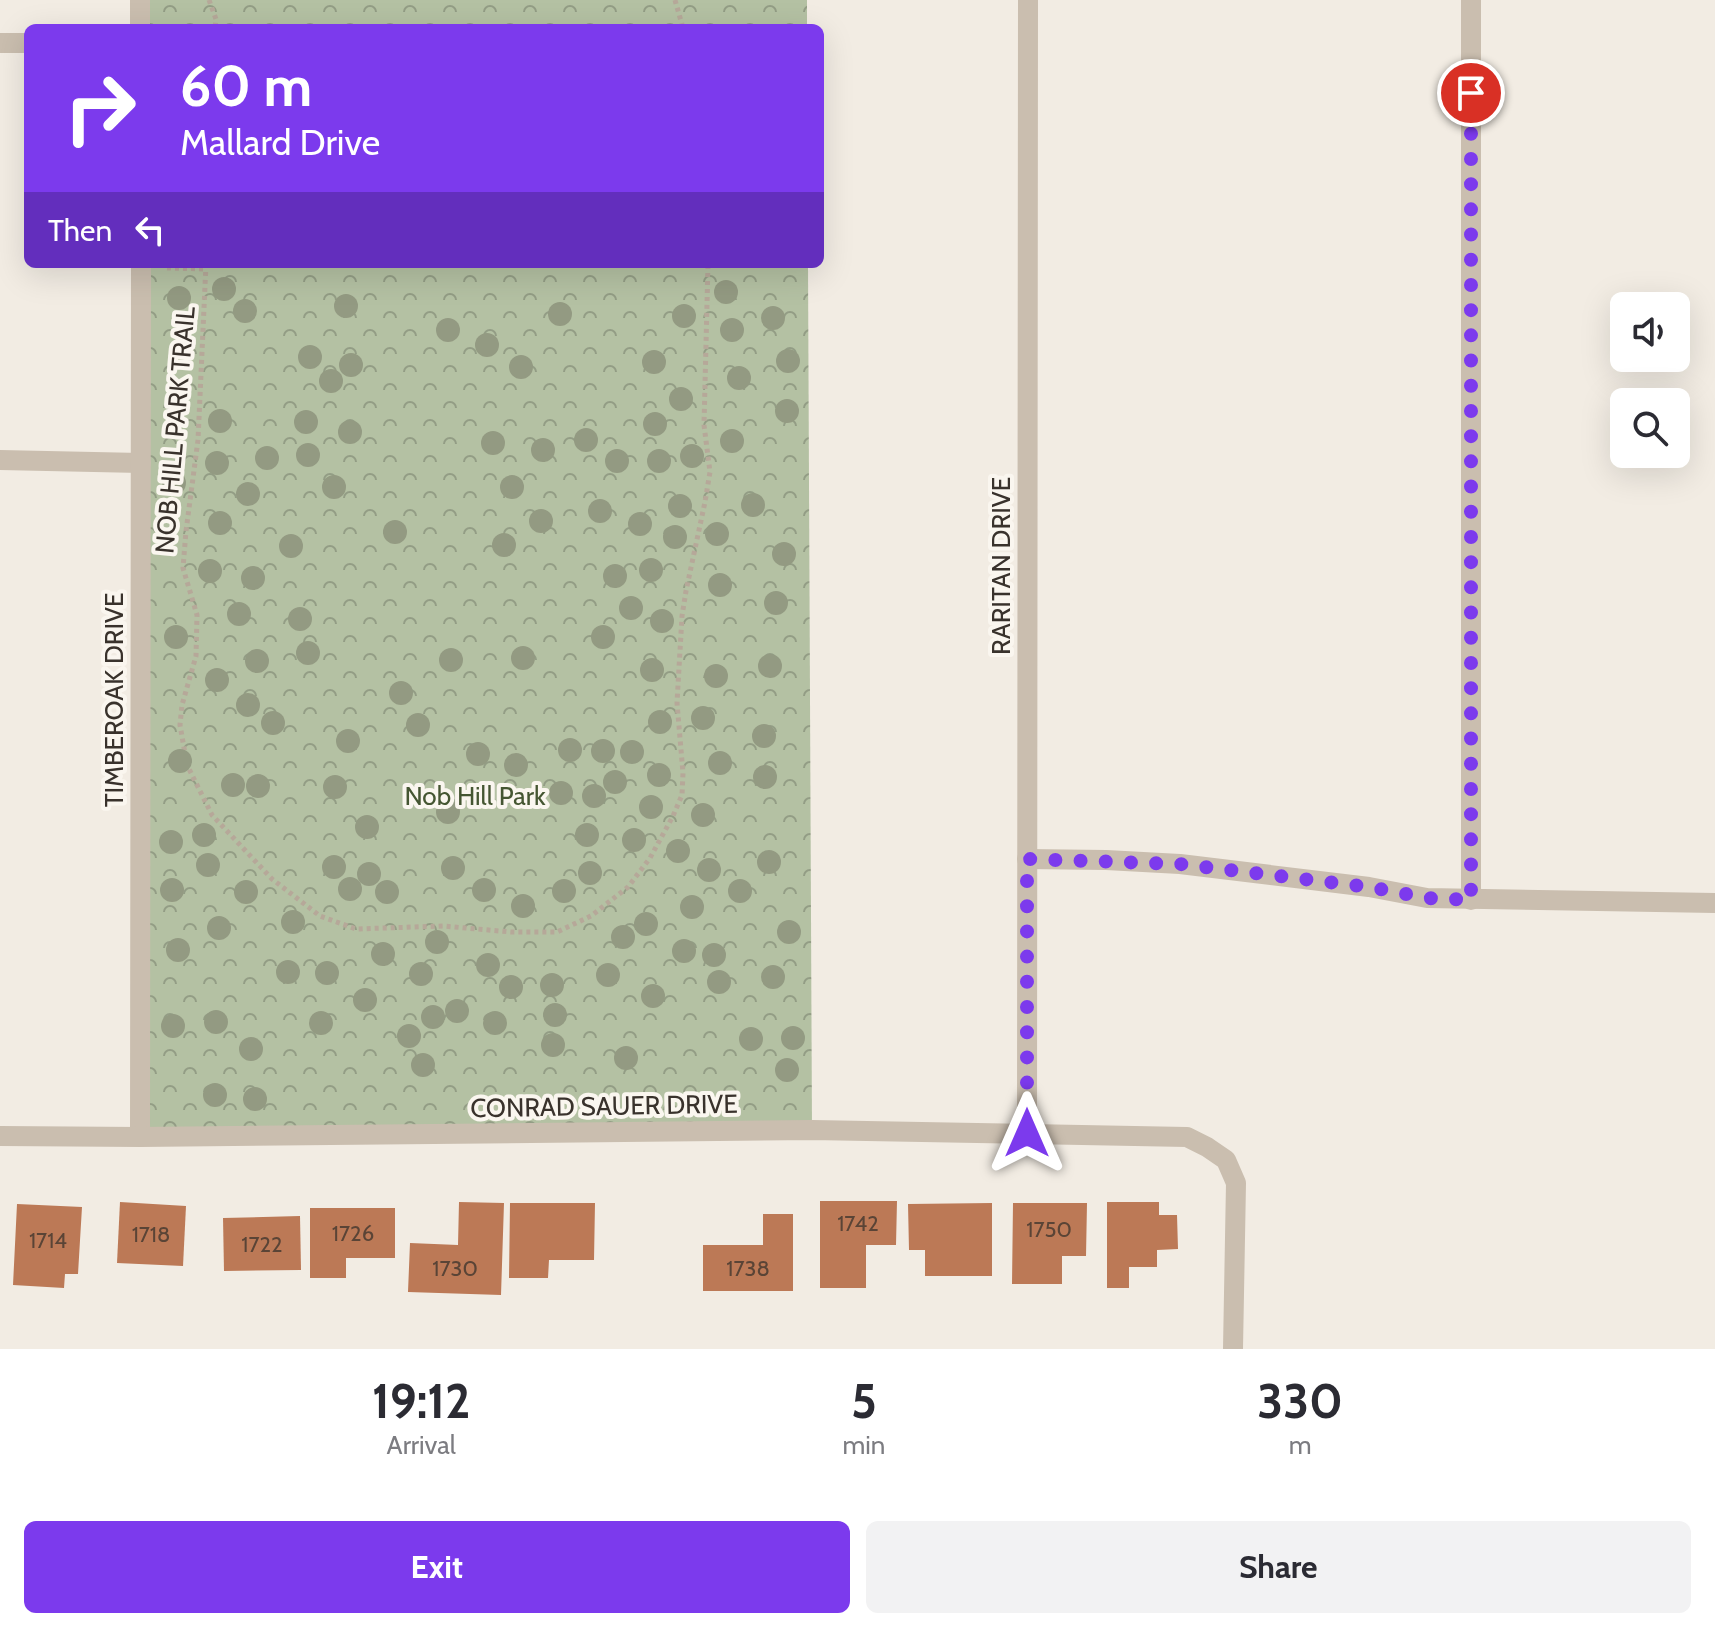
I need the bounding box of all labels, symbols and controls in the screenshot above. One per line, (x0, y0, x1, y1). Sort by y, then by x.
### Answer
text: 60 m (180, 52, 312, 120)
icon: right (48, 56, 152, 160)
pin (1437, 59, 1505, 127)
icon: arrive (1449, 71, 1493, 115)
text: Mallard Drive (180, 120, 380, 164)
icon: left (128, 208, 172, 252)
text: Then (48, 212, 112, 249)
map controls (1610, 292, 1690, 468)
button: sound (1610, 292, 1690, 372)
street label: NOB HILL PARK TRAIL (148, 305, 202, 555)
button: search (1610, 388, 1690, 468)
street label: RARITAN DRIVE (985, 477, 1017, 655)
street label: TIMBEROAK DRIVE (98, 593, 130, 807)
park label: Nob Hill Park (404, 780, 546, 812)
street label: CONRAD SAUER DRIVE (470, 1088, 738, 1124)
position arrow (985, 1091, 1069, 1175)
house number: 1742 (837, 1210, 879, 1237)
house number: 1750 (1026, 1216, 1072, 1243)
house number: 1726 (332, 1220, 374, 1247)
house number: 1718 (132, 1221, 170, 1248)
house number: 1714 (29, 1227, 67, 1254)
house number: 1722 (241, 1231, 283, 1258)
house number: 1730 (432, 1255, 478, 1282)
house number: 1738 (726, 1255, 770, 1282)
text: 19:12 (372, 1372, 470, 1430)
text: 5 (851, 1372, 877, 1430)
text: 330 (1257, 1372, 1343, 1430)
text: Arrival (387, 1429, 456, 1461)
text: min (842, 1429, 885, 1461)
text: m (1289, 1429, 1312, 1461)
button: Exit (24, 1521, 850, 1613)
button: Share (866, 1521, 1691, 1613)

